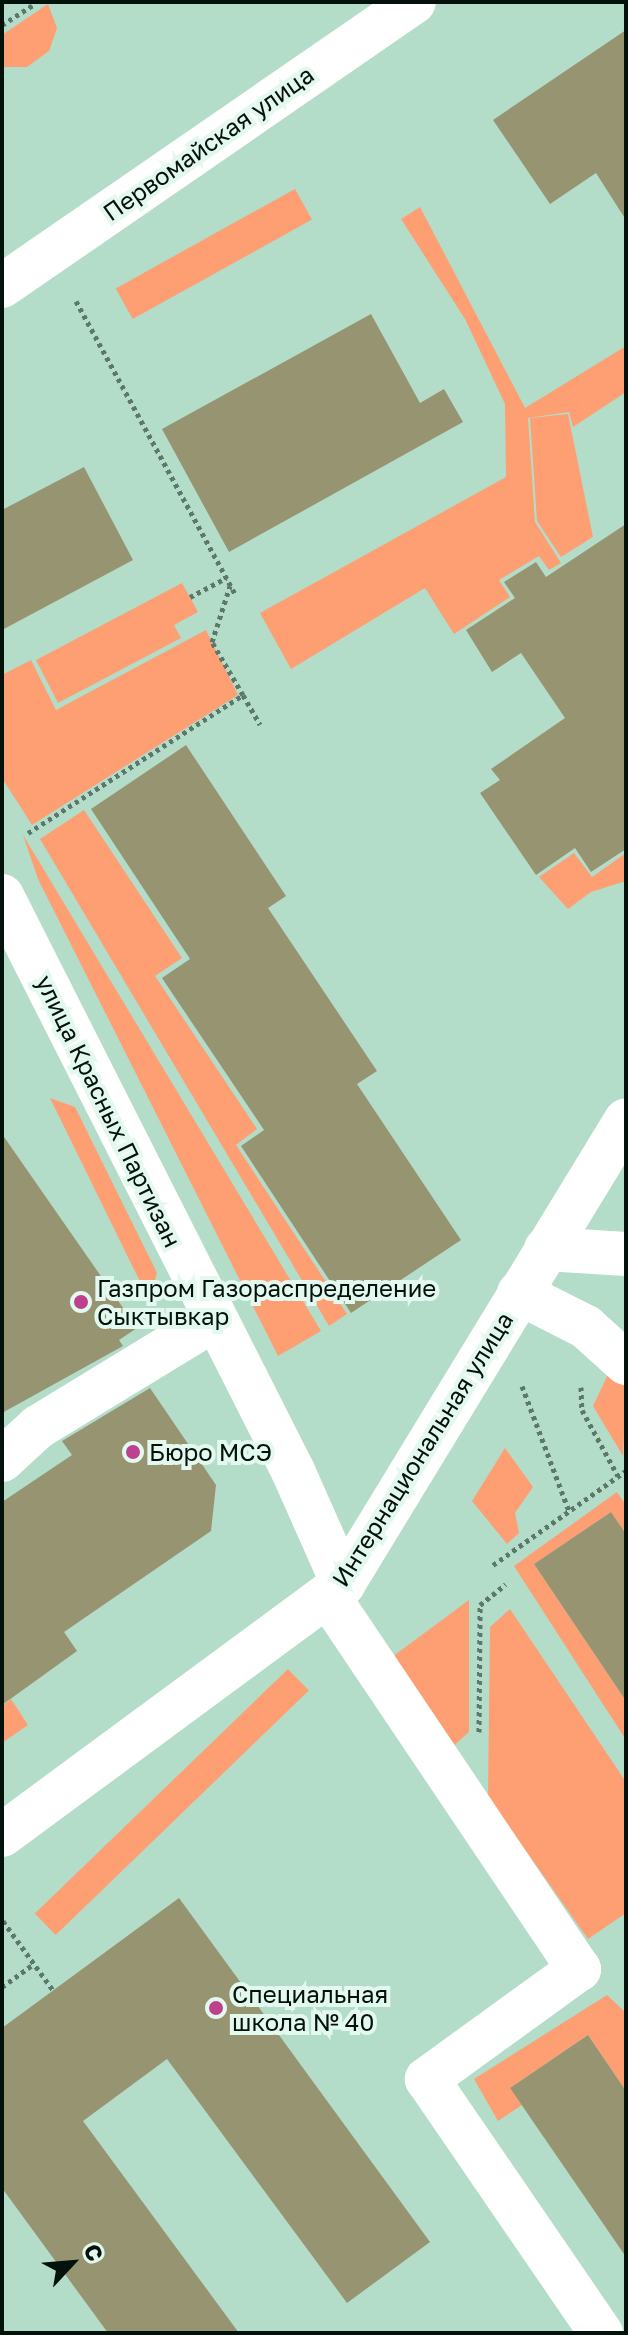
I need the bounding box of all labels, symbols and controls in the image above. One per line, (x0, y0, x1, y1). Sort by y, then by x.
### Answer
street label: Первомайская улица (97, 59, 319, 227)
street label: улица Красных Партизан (30, 970, 188, 1252)
place label: Газпром Газораспределение Сыктывкар (97, 1274, 436, 1330)
marker: Газпром Газораспределение Сыктывкар (72, 1293, 90, 1311)
street label: Интернациональная улица (325, 1306, 519, 1592)
place label: Бюро МСЭ (149, 1438, 272, 1466)
marker: Бюро МСЭ (124, 1443, 142, 1461)
place label: Специальная школа № 40 (232, 1980, 388, 2036)
marker: Специальная школа № 40 (207, 1999, 225, 2017)
north arrow (32, 2223, 112, 2303)
text: С (78, 2239, 110, 2265)

